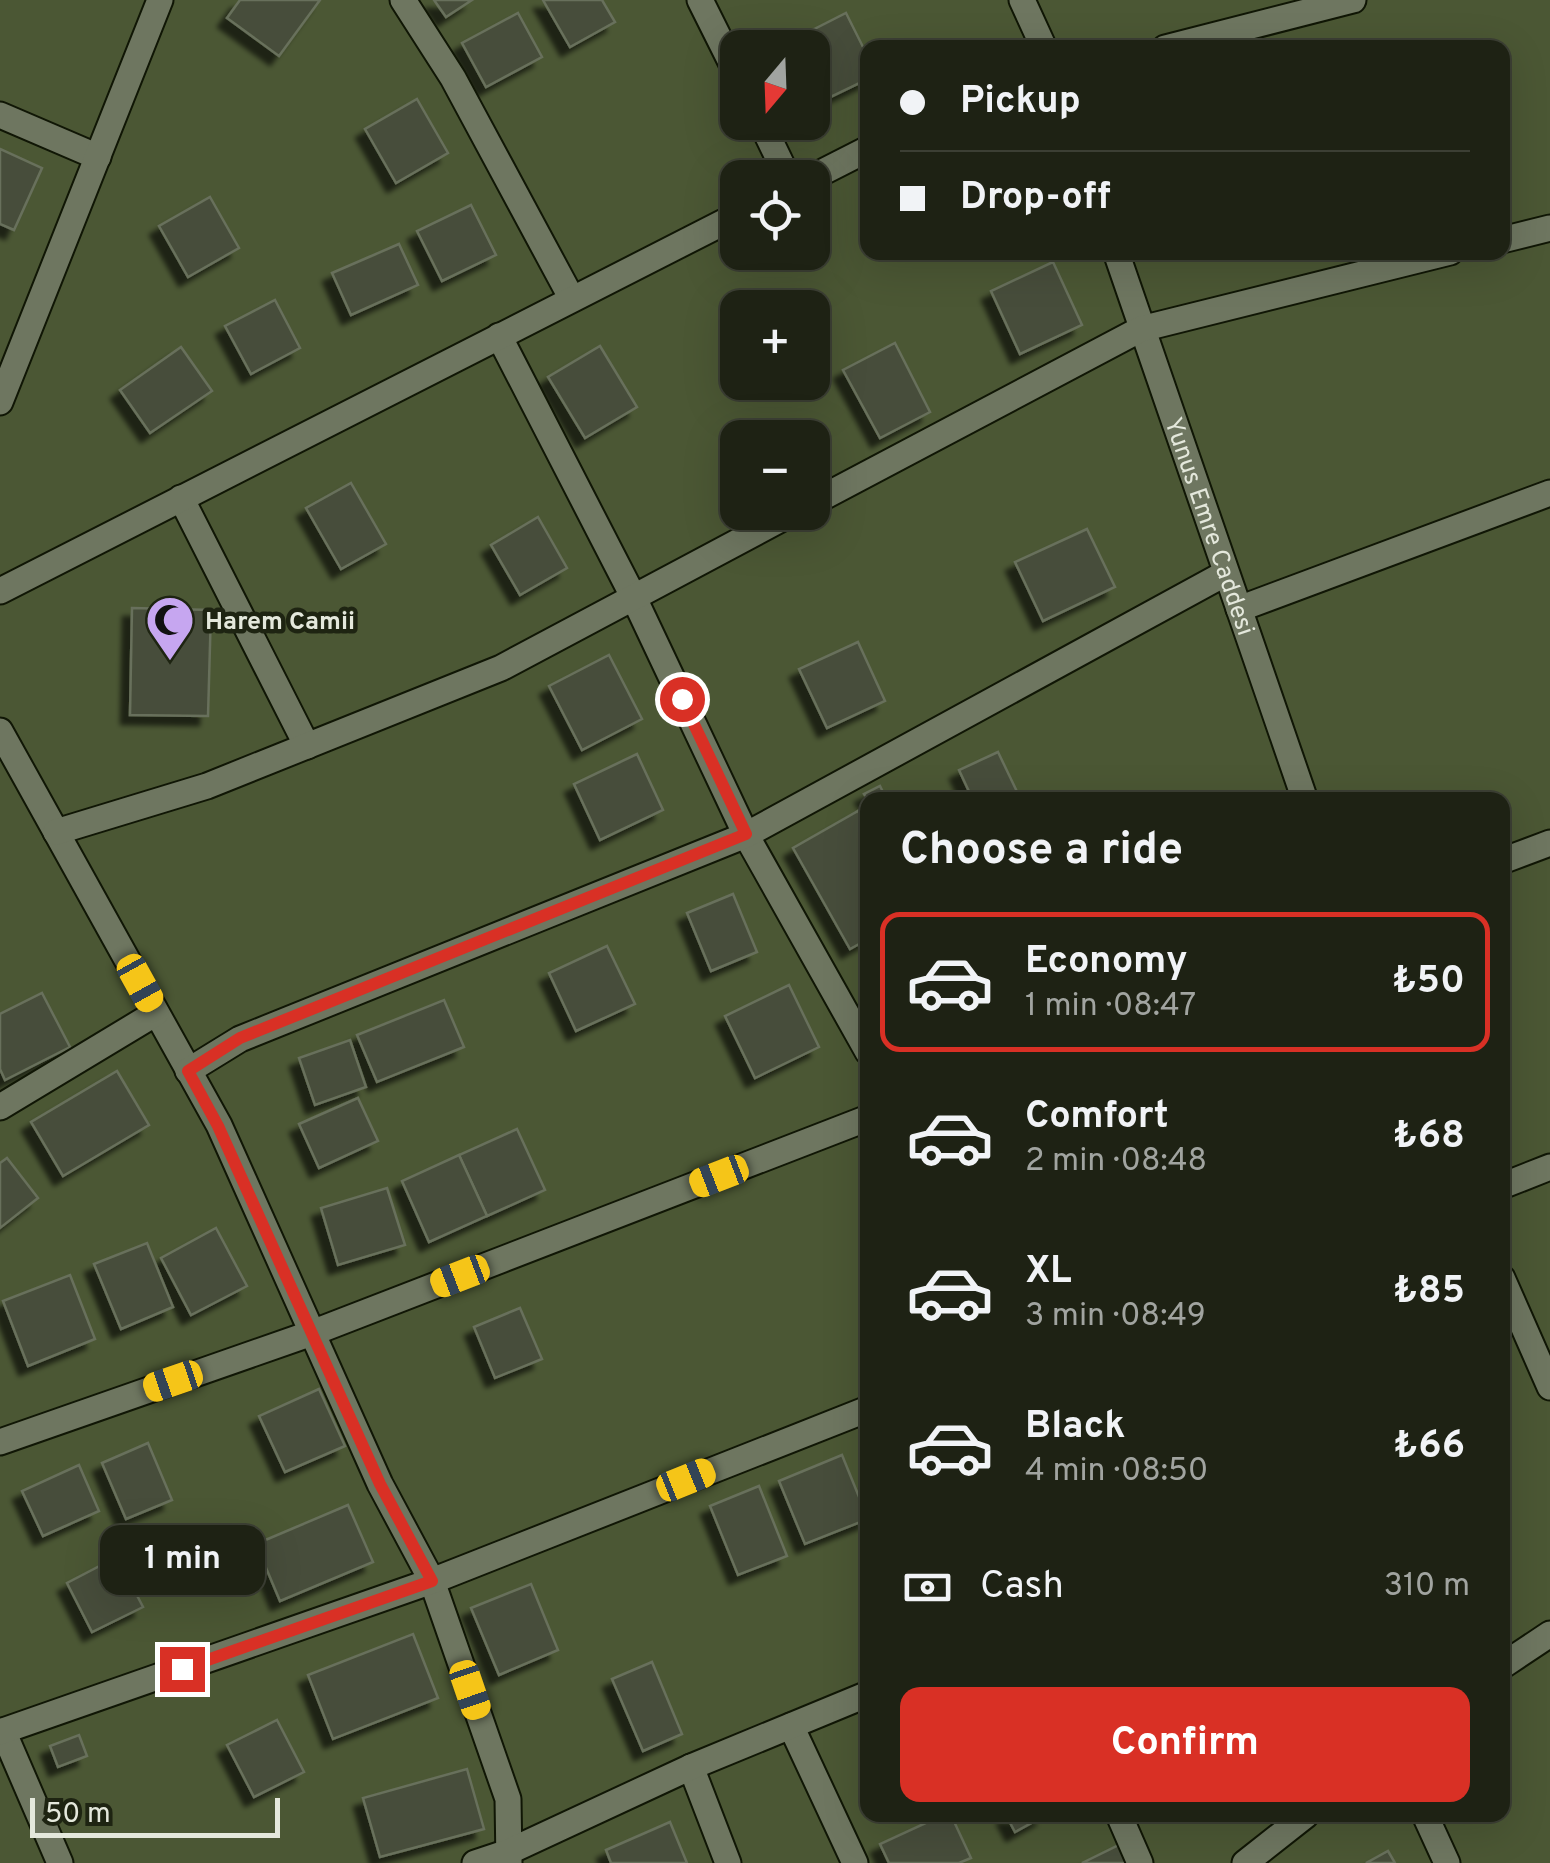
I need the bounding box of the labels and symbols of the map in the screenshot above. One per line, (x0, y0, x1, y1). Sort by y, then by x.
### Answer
north arrow (720, 30, 830, 140)
street label: Yunus Emre Caddesi (1155, 414, 1260, 640)
mosque icon: Harem Camii (144, 594, 196, 662)
place label: Harem Camii (205, 607, 355, 639)
route start (660, 677, 705, 722)
car (112, 949, 168, 1017)
car (686, 1151, 752, 1201)
car (427, 1251, 493, 1301)
car (140, 1357, 206, 1405)
car (653, 1455, 719, 1505)
callout: 1 min (100, 1524, 264, 1594)
route end (160, 1647, 205, 1692)
car (446, 1657, 494, 1723)
scale bar (30, 1793, 280, 1838)

